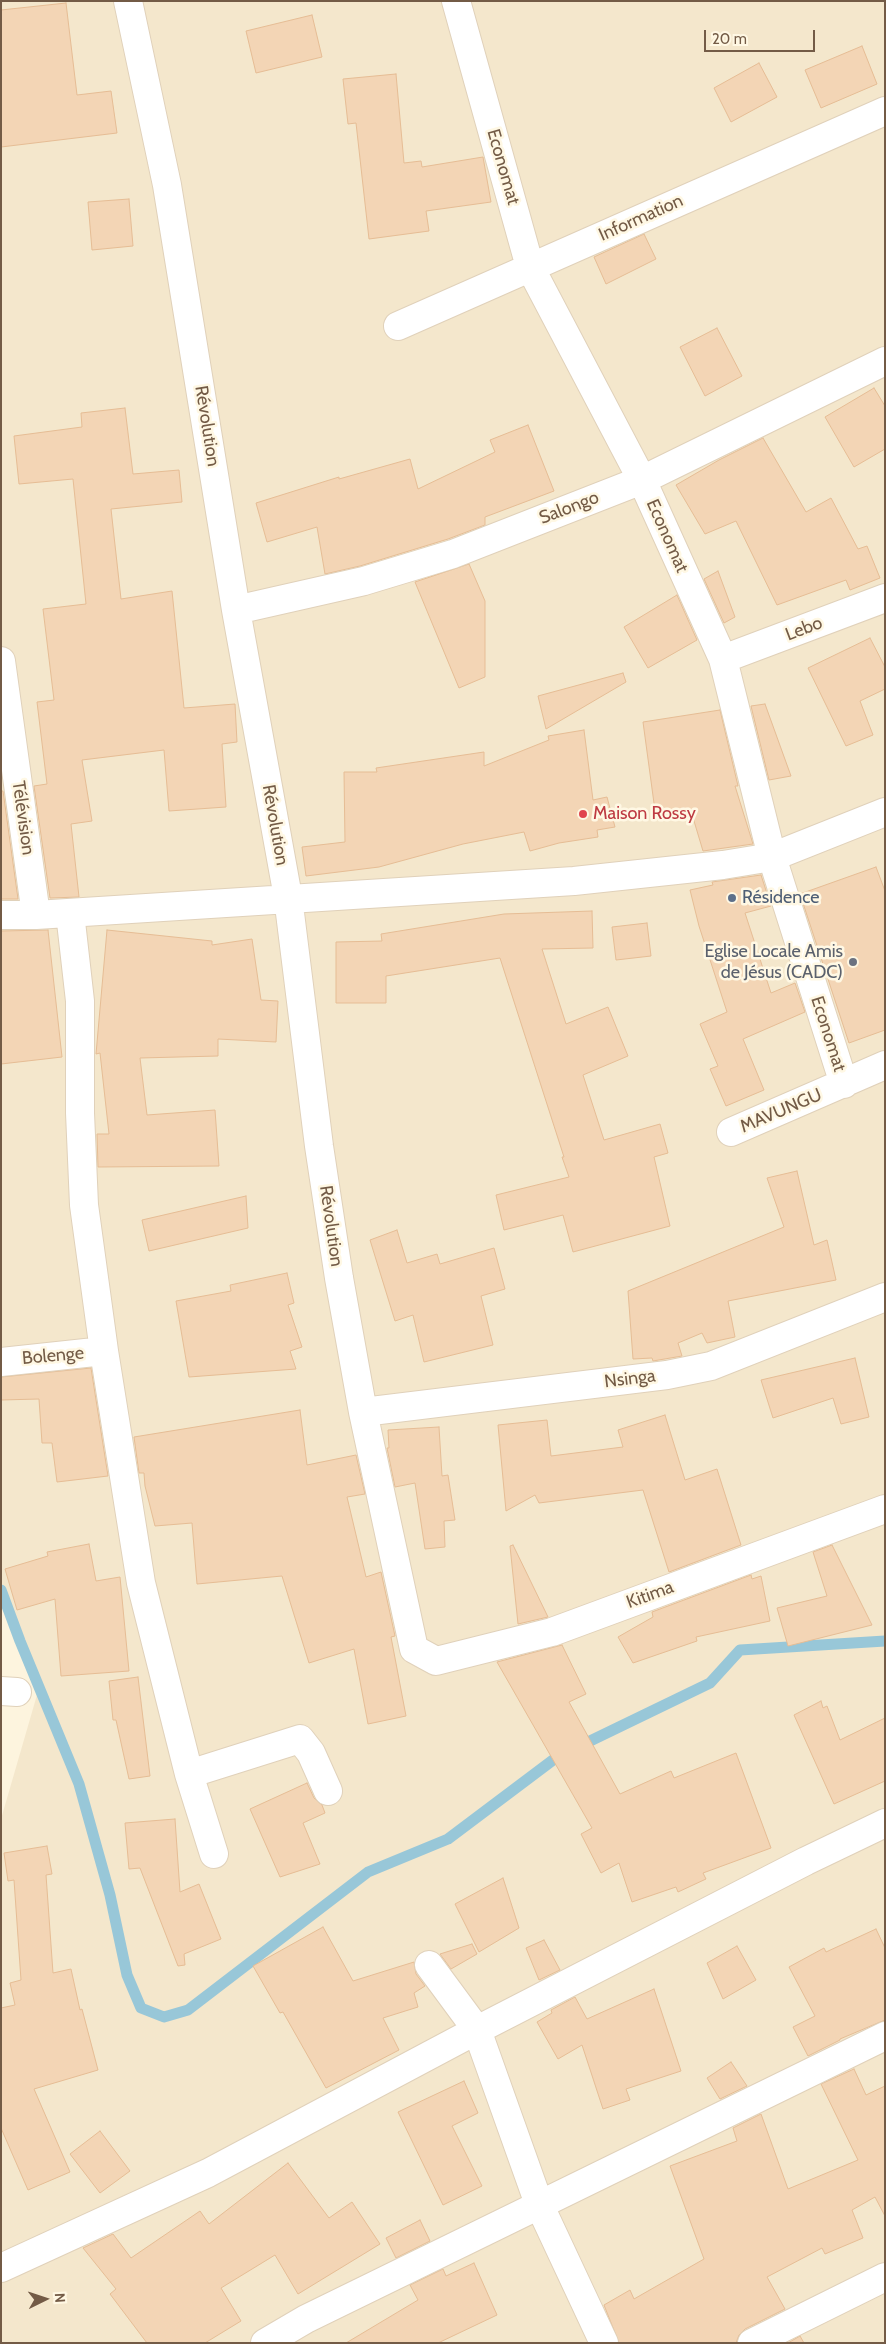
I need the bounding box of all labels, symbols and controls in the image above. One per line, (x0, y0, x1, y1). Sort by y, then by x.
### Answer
scale bar (706, 20, 817, 52)
text: 20 m (712, 30, 747, 48)
street label: Economat (482, 127, 524, 207)
street label: Information (596, 190, 686, 246)
street label: Révolution (190, 384, 224, 468)
street label: Salongo (536, 487, 602, 529)
street label: Economat (641, 496, 693, 576)
street label: Lebo (782, 612, 826, 646)
street label: Télévision (7, 780, 39, 856)
street label: Révolution (257, 783, 293, 867)
place label: Maison Rossy (593, 803, 696, 825)
marker: Maison Rossy (577, 808, 589, 820)
place label: Résidence (742, 887, 820, 909)
marker: Résidence (726, 892, 738, 904)
place label: Eglise Locale Amis de Jésus (CADC) (704, 941, 843, 984)
marker: Eglise Locale Amis de Jésus (CADC) (847, 956, 859, 968)
street label: Economat (806, 994, 850, 1074)
street label: MAVUNGU (737, 1084, 825, 1138)
street label: Révolution (315, 1184, 347, 1268)
street label: Bolenge (21, 1343, 85, 1369)
street label: Nsinga (603, 1365, 657, 1393)
street label: Kitima (623, 1577, 677, 1613)
north arrow (20, 2274, 70, 2324)
text: N (51, 2292, 69, 2304)

